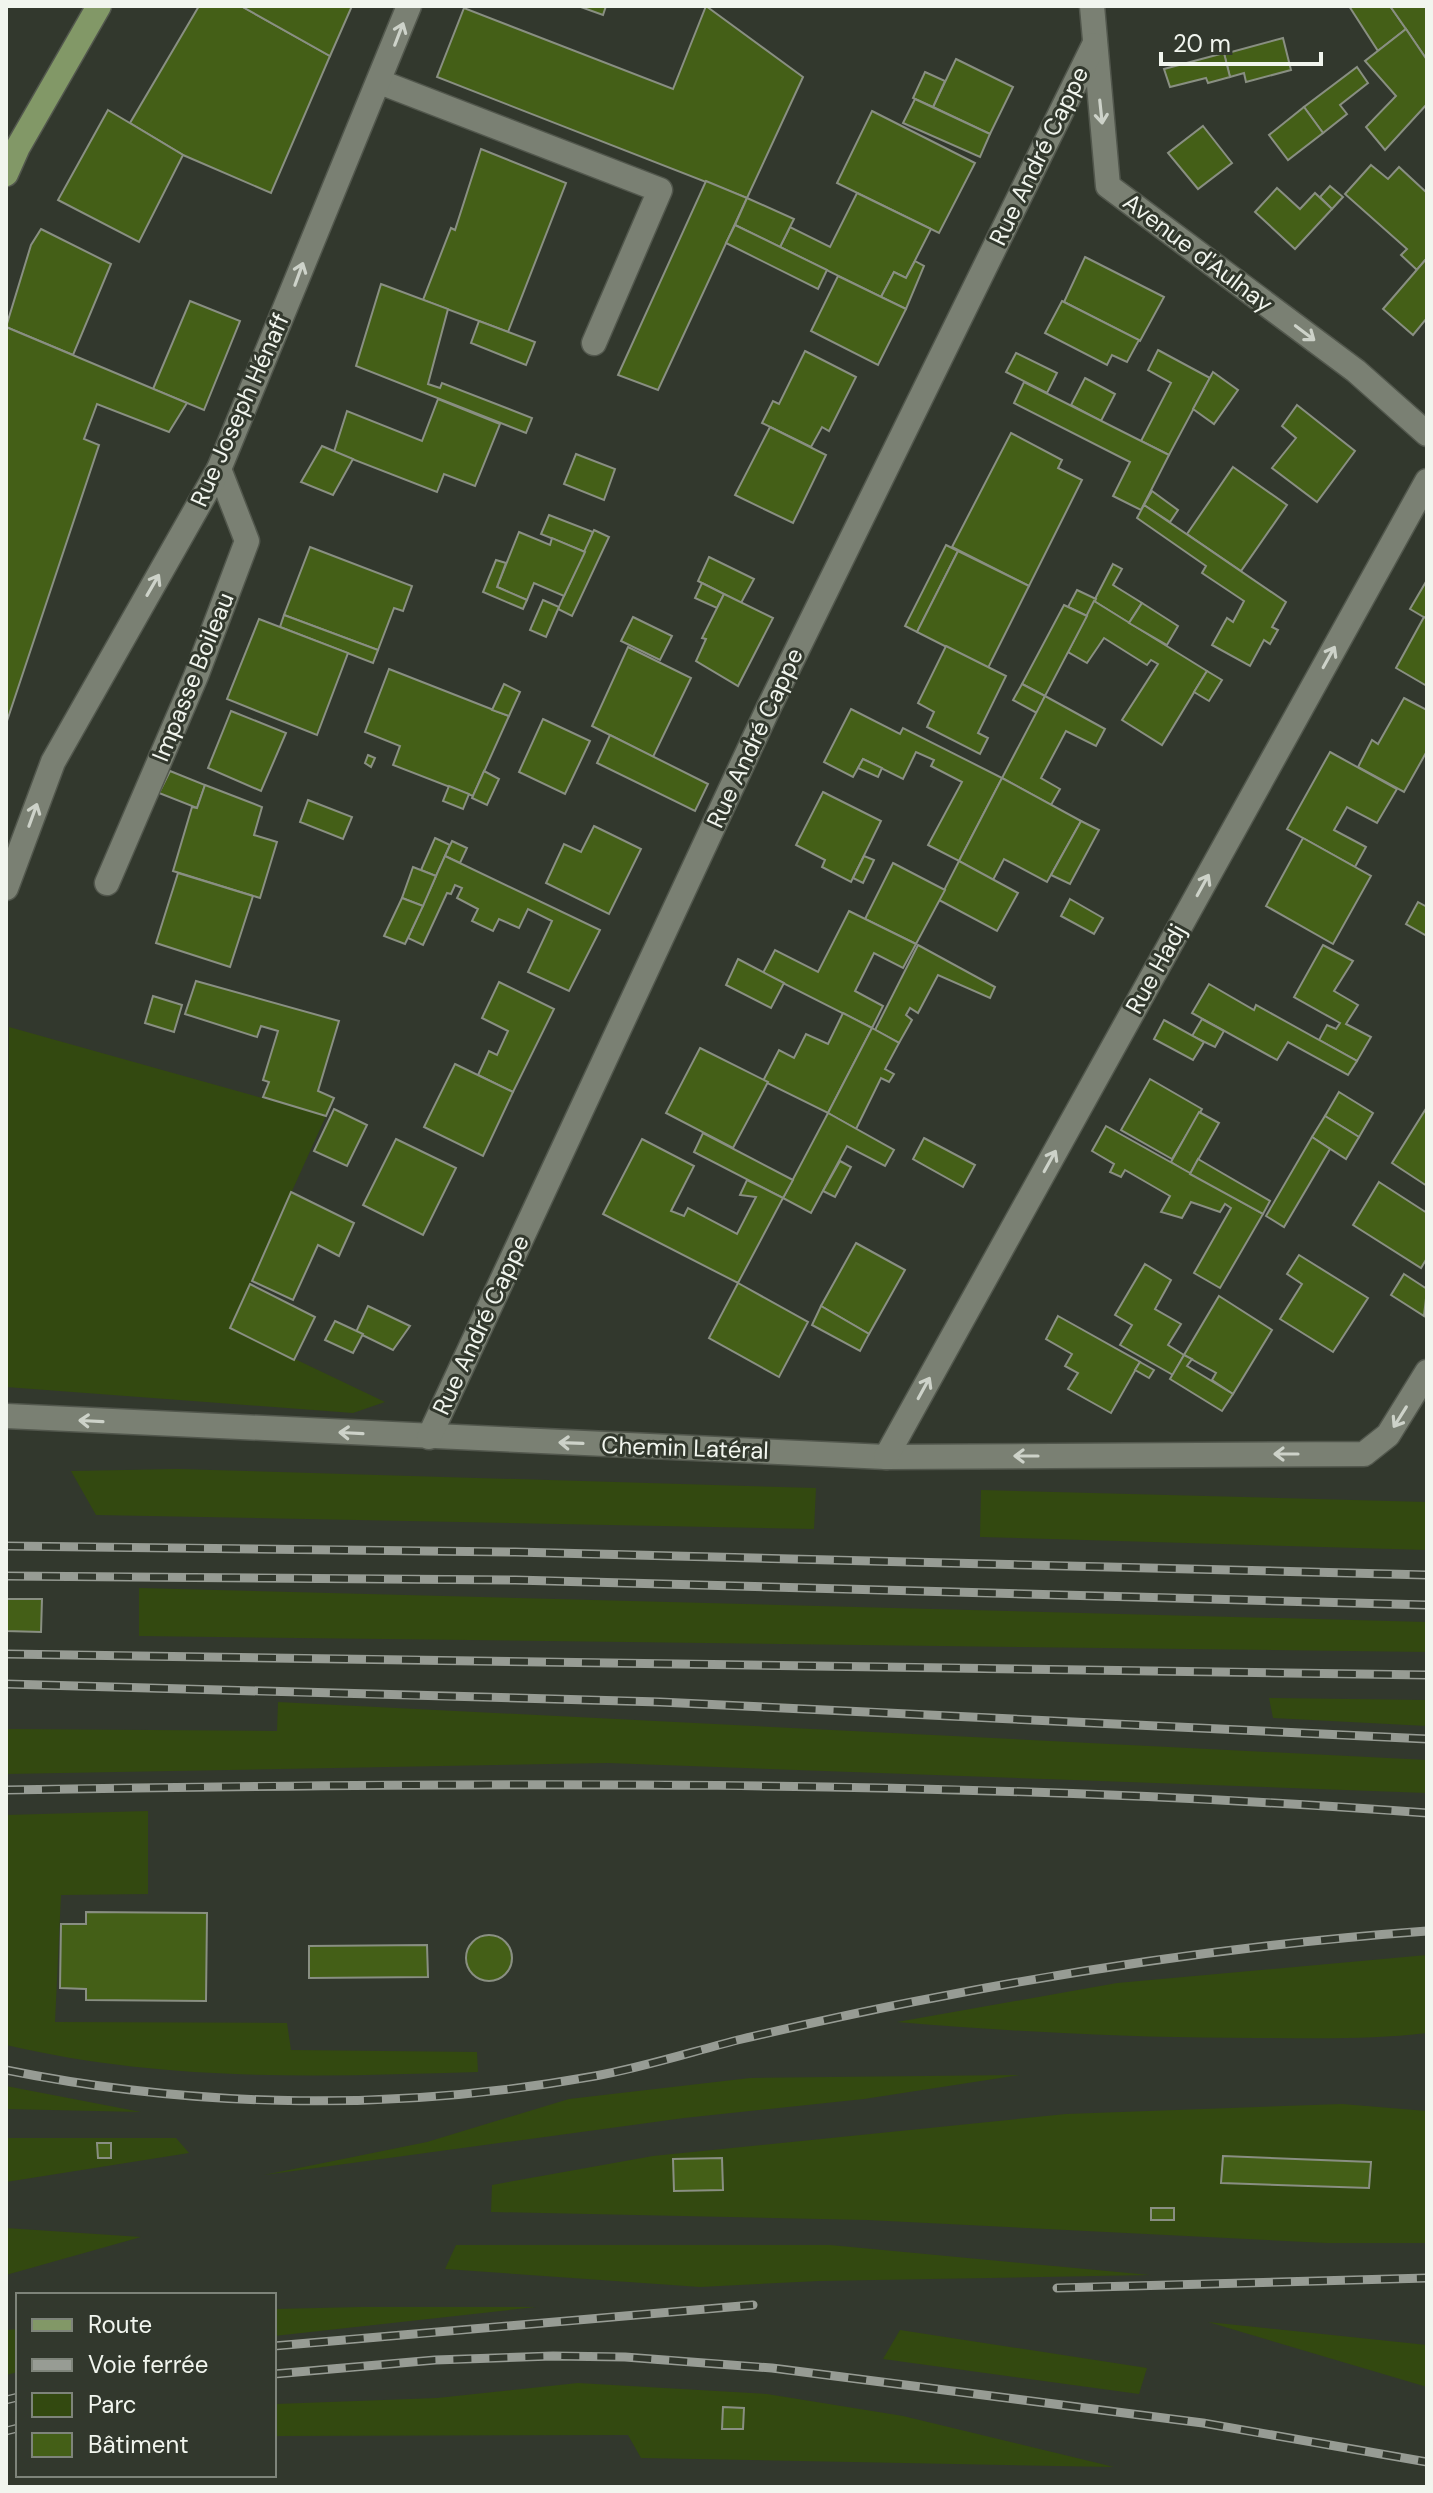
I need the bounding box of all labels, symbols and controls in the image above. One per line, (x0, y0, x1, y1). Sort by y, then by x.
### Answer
scale bar (1161, 16, 1321, 66)
one-way arrow (393, 22, 407, 47)
text: 20 m (1173, 28, 1231, 59)
street label: Rue André Cappe (982, 61, 1095, 250)
one-way arrow (1094, 98, 1109, 125)
street label: Avenue d'Aulnay (1117, 186, 1279, 319)
one-way arrow (293, 262, 308, 287)
street label: Rue Joseph Hénaff (183, 308, 296, 511)
one-way arrow (1294, 325, 1315, 342)
one-way arrow (145, 574, 161, 597)
street label: Impasse Boileau (145, 588, 241, 766)
street label: Rue André Cappe (699, 643, 810, 833)
one-way arrow (1322, 646, 1337, 670)
one-way arrow (27, 803, 41, 828)
one-way arrow (1196, 873, 1211, 897)
street label: Rue Hadj (1118, 918, 1193, 1019)
one-way arrow (1042, 1150, 1058, 1173)
street label: Rue André Cappe (425, 1230, 536, 1420)
one-way arrow (916, 1377, 932, 1401)
one-way arrow (1391, 1405, 1407, 1428)
one-way arrow (78, 1413, 105, 1428)
one-way arrow (338, 1426, 365, 1441)
street label: Chemin Latéral (601, 1429, 769, 1466)
one-way arrow (558, 1436, 584, 1451)
one-way arrow (1273, 1446, 1300, 1462)
one-way arrow (1013, 1448, 1040, 1464)
legend (16, 2293, 276, 2477)
text: Route (88, 2309, 152, 2340)
text: Voie ferrée (88, 2349, 208, 2380)
text: Parc (88, 2389, 137, 2420)
text: Bâtiment (88, 2429, 189, 2460)

